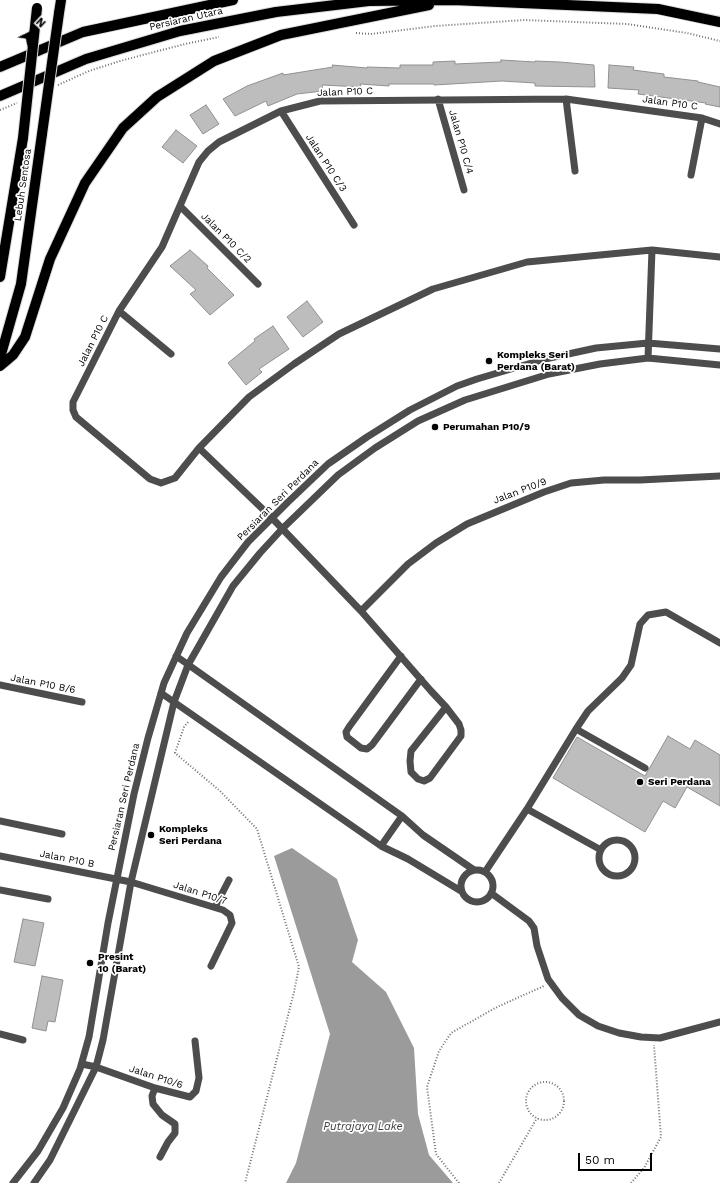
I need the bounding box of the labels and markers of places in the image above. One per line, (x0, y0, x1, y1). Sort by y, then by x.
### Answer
place label: Kompleks Seri Perdana (Barat) (497, 349, 575, 372)
marker: Kompleks Seri Perdana (Barat) (484, 356, 494, 366)
place label: Perumahan P10/9 (443, 421, 530, 433)
marker: Perumahan P10/9 (430, 422, 440, 432)
place label: Seri Perdana (648, 776, 711, 788)
marker: Seri Perdana (635, 777, 645, 787)
place label: Kompleks Seri Perdana (159, 823, 222, 846)
marker: Kompleks Seri Perdana (146, 830, 156, 840)
place label: Presint 10 (Barat) (98, 951, 146, 974)
marker: Presint 10 (Barat) (85, 958, 95, 968)

